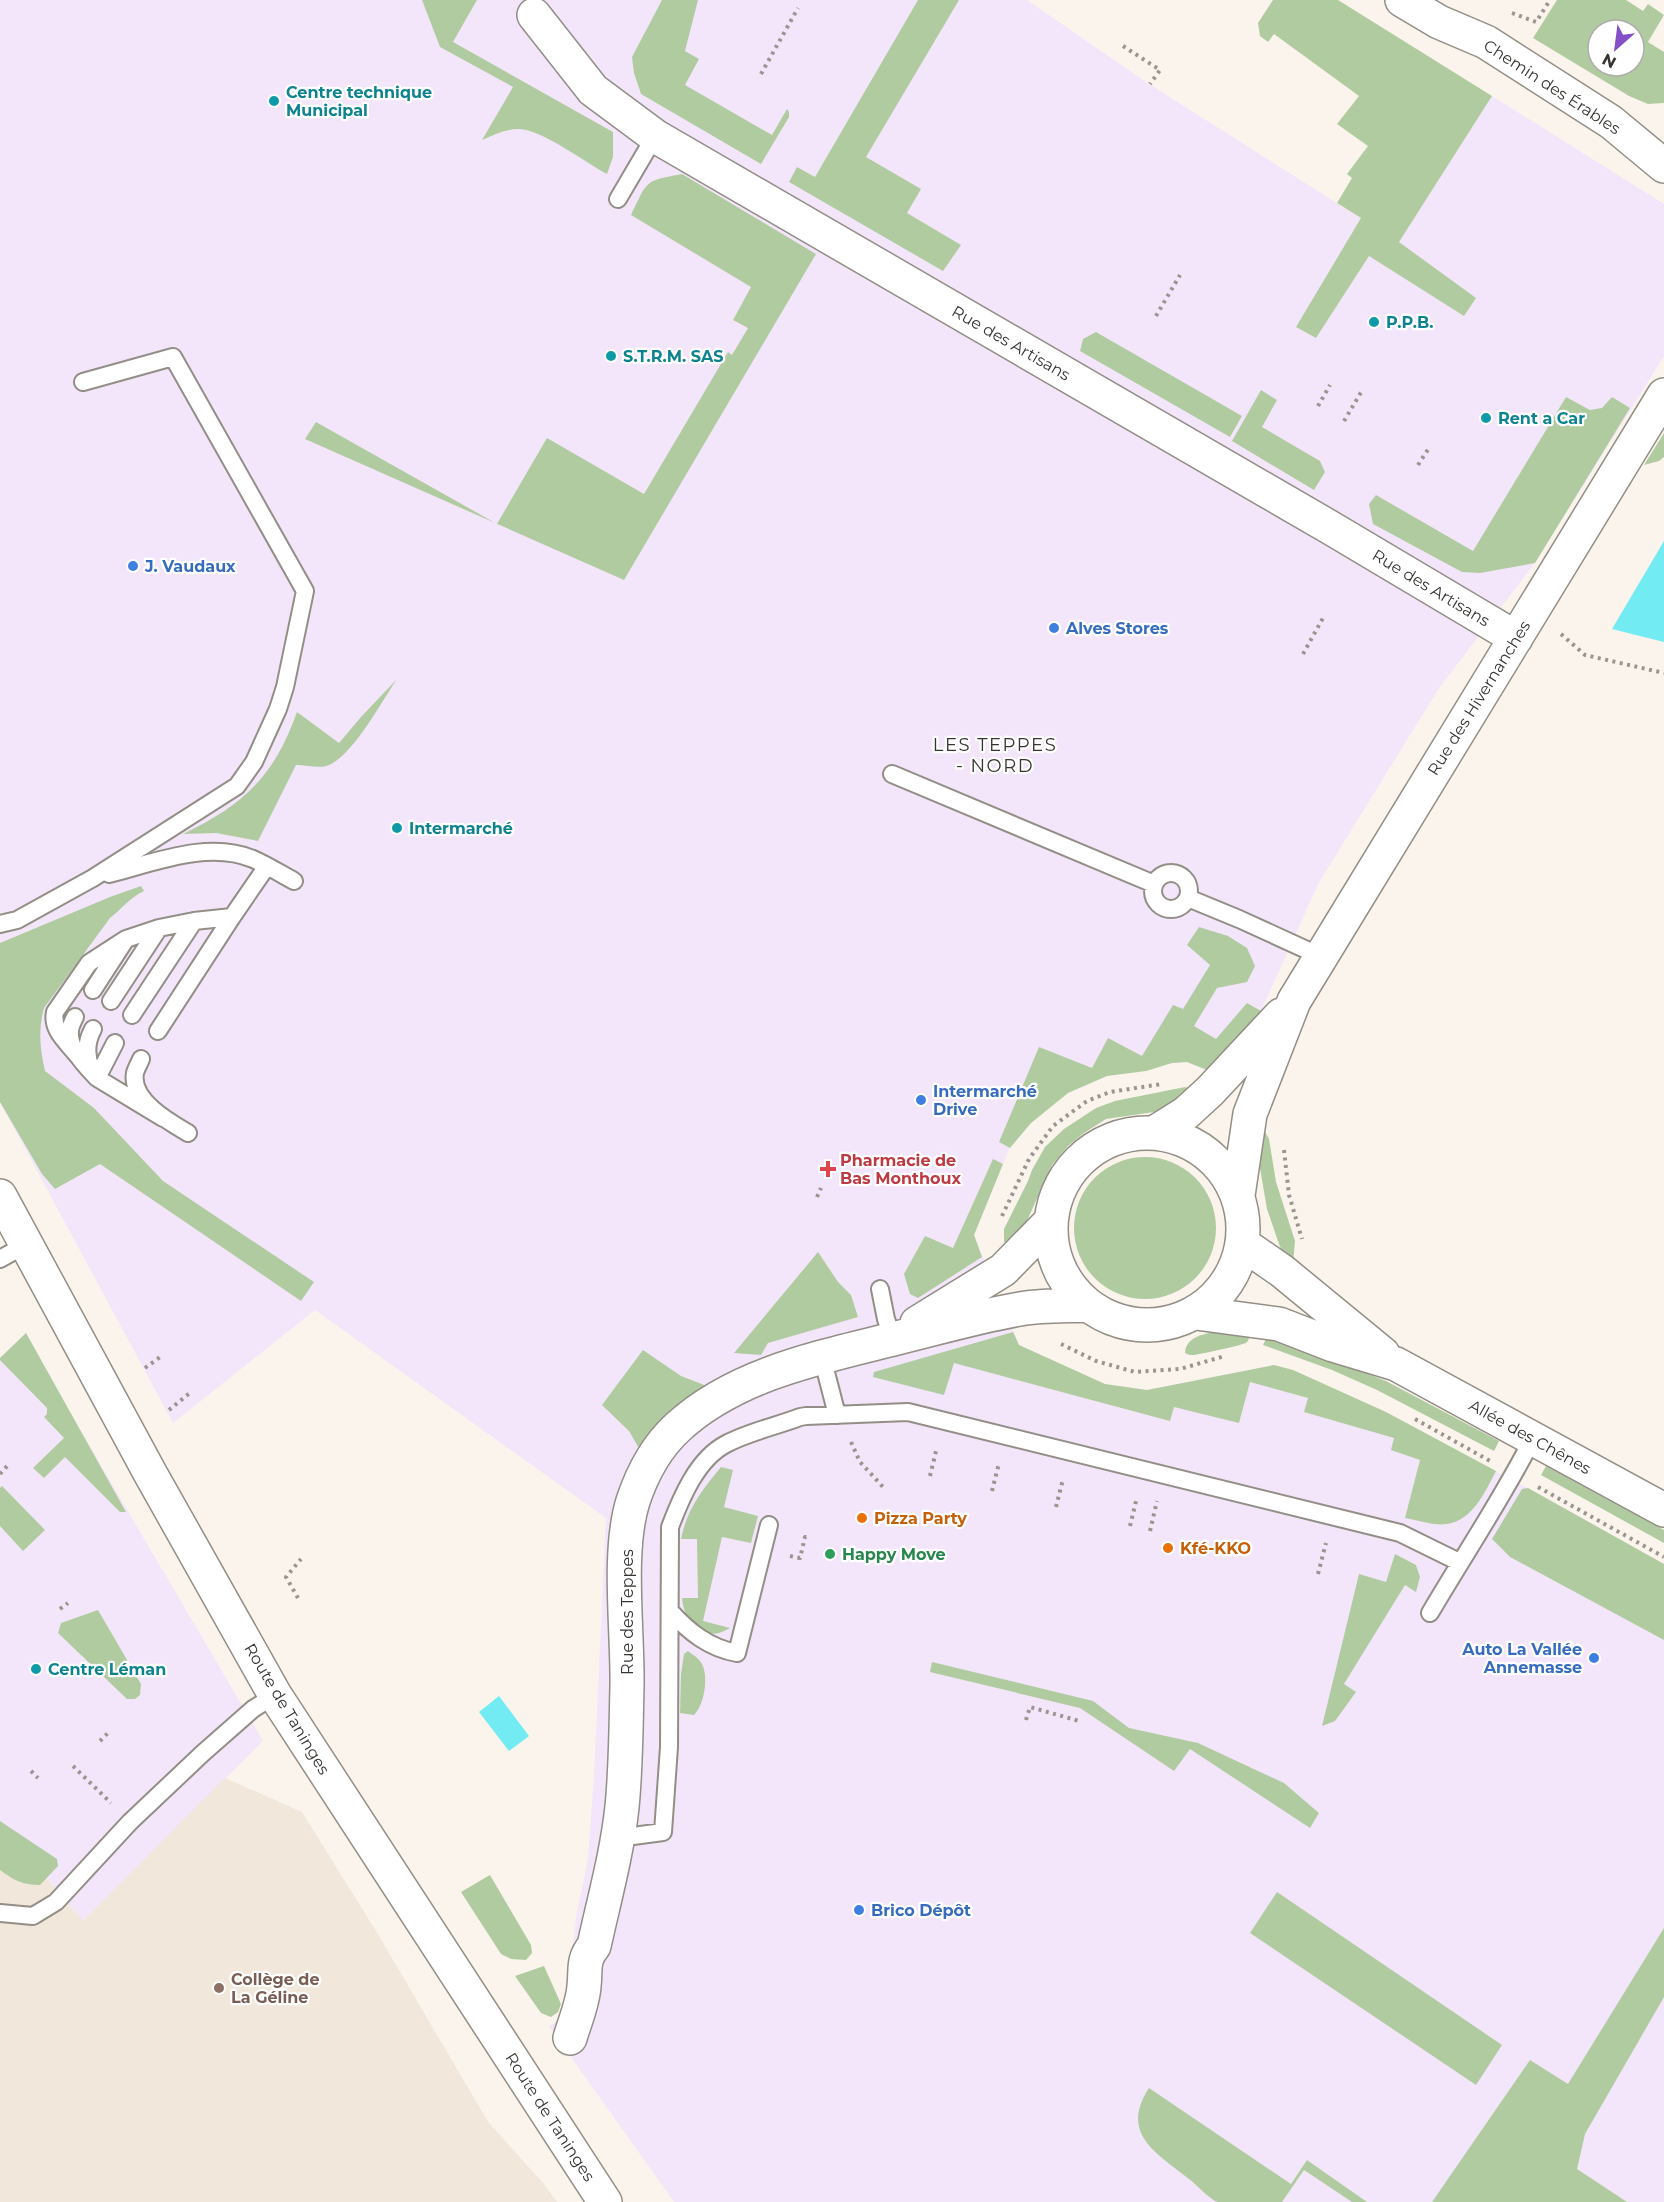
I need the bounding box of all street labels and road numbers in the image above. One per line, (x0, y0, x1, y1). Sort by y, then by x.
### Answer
street label: Chemin des Érables (1480, 36, 1624, 138)
street label: Rue des Artisans (948, 301, 1074, 385)
street label: Rue des Artisans (1369, 545, 1493, 631)
street label: Rue des Hivernanches (1424, 617, 1534, 779)
street label: Allée des Chênes (1466, 1396, 1594, 1478)
street label: Rue des Teppes (618, 1549, 637, 1675)
street label: Route de Taninges (240, 1640, 334, 1778)
street label: Route de Taninges (501, 2049, 599, 2185)

